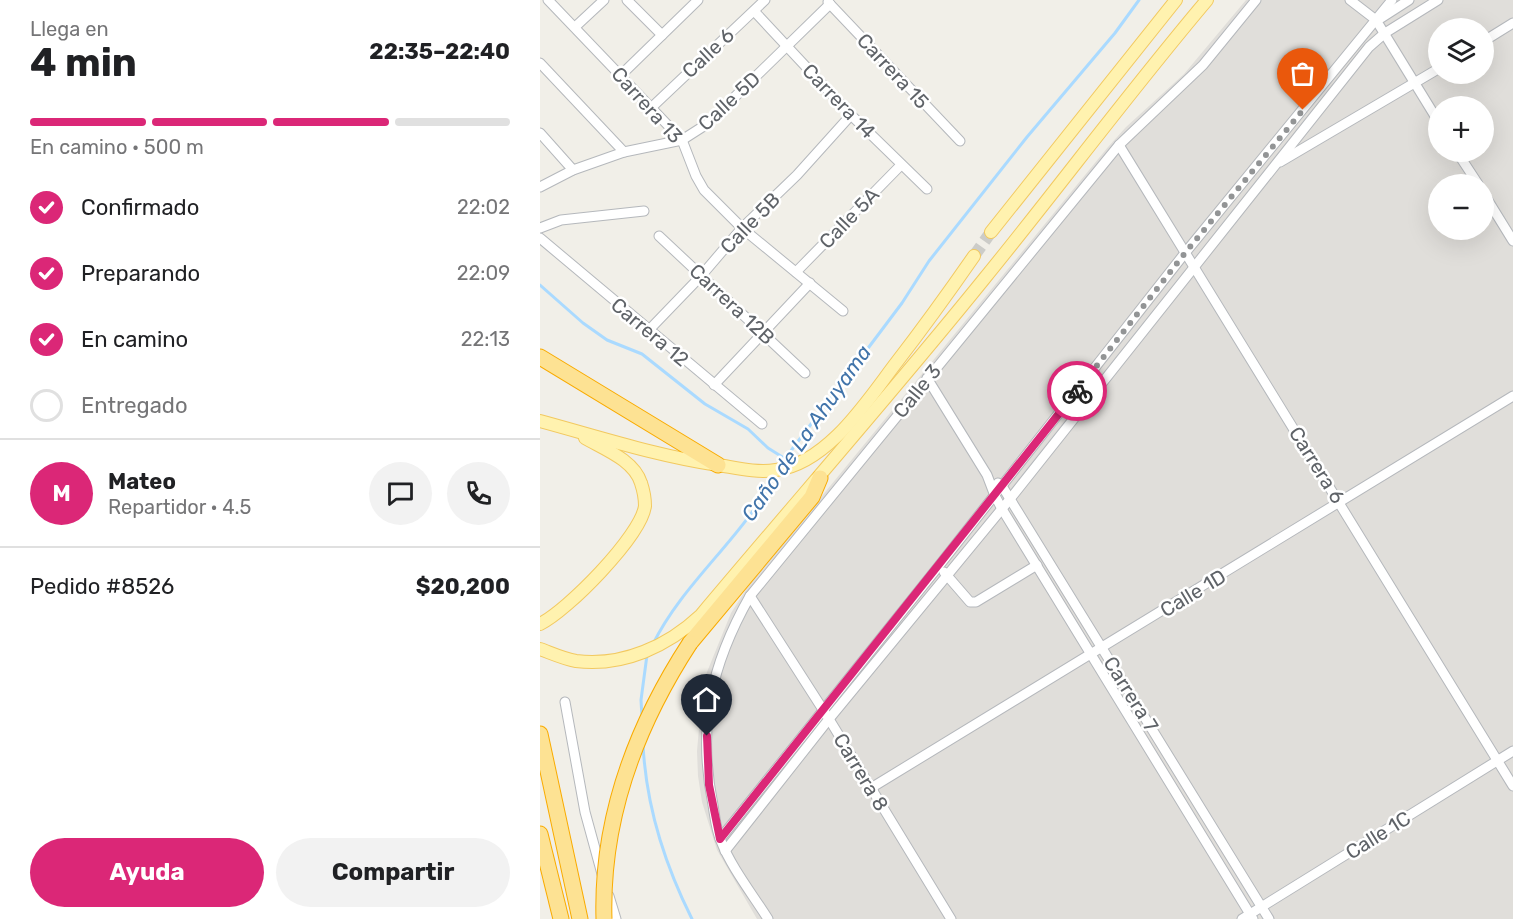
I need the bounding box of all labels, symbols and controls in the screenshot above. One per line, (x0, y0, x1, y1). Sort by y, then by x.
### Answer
text: Llega en (30, 17, 109, 41)
map controls (1428, 18, 1494, 240)
button: layers (1428, 18, 1494, 84)
street label: Calle 6 (677, 23, 739, 83)
street label: Carrera 15 (852, 28, 934, 114)
text: 22:35–22:40 (369, 38, 510, 65)
text: 4 min (30, 40, 137, 86)
pin (1277, 48, 1328, 110)
icon: bag (1286, 57, 1319, 90)
street label: Carrera 14 (797, 59, 881, 143)
street label: Carrera 13 (606, 62, 688, 148)
street label: Calle 5D (693, 66, 765, 136)
button: + (1428, 96, 1494, 162)
text: En camino · 500 m (30, 135, 204, 159)
button: − (1428, 174, 1494, 240)
street label: Calle 5A (814, 183, 884, 253)
street label: Calle 5B (715, 188, 785, 258)
icon: check (30, 191, 63, 224)
text: Confirmado (81, 194, 199, 221)
text: 22:02 (457, 195, 510, 219)
icon: check (30, 257, 63, 290)
street label: Carrera 12B (684, 259, 780, 349)
text: Preparando (81, 260, 200, 287)
text: 22:09 (457, 261, 510, 285)
street label: Carrera 12 (606, 293, 694, 371)
icon: check (30, 323, 63, 356)
text: En camino (81, 326, 188, 353)
text: 22:13 (461, 327, 510, 351)
water label: Caño de La Ahuyama (736, 340, 876, 526)
street label: Calle 3 (888, 359, 946, 423)
courier (1047, 361, 1107, 421)
icon: bike (1061, 375, 1094, 408)
text: Entregado (81, 392, 188, 419)
street label: Carrera 6 (1284, 422, 1350, 508)
button: chat (369, 462, 432, 525)
button: phone (447, 462, 510, 525)
text: Mateo (108, 468, 176, 495)
text: M (52, 480, 71, 507)
text: Repartidor · 4.5 (108, 495, 251, 519)
street label: Calle 1D (1156, 564, 1230, 622)
text: Pedido #8526 (30, 573, 174, 600)
text: $20,200 (416, 573, 510, 600)
street label: Carrera 7 (1099, 652, 1163, 736)
pin (681, 674, 732, 736)
icon: home (690, 683, 723, 716)
street label: Carrera 8 (828, 729, 894, 815)
street label: Calle 1C (1341, 806, 1415, 864)
button: Ayuda (30, 838, 264, 907)
button: Compartir (276, 838, 510, 907)

